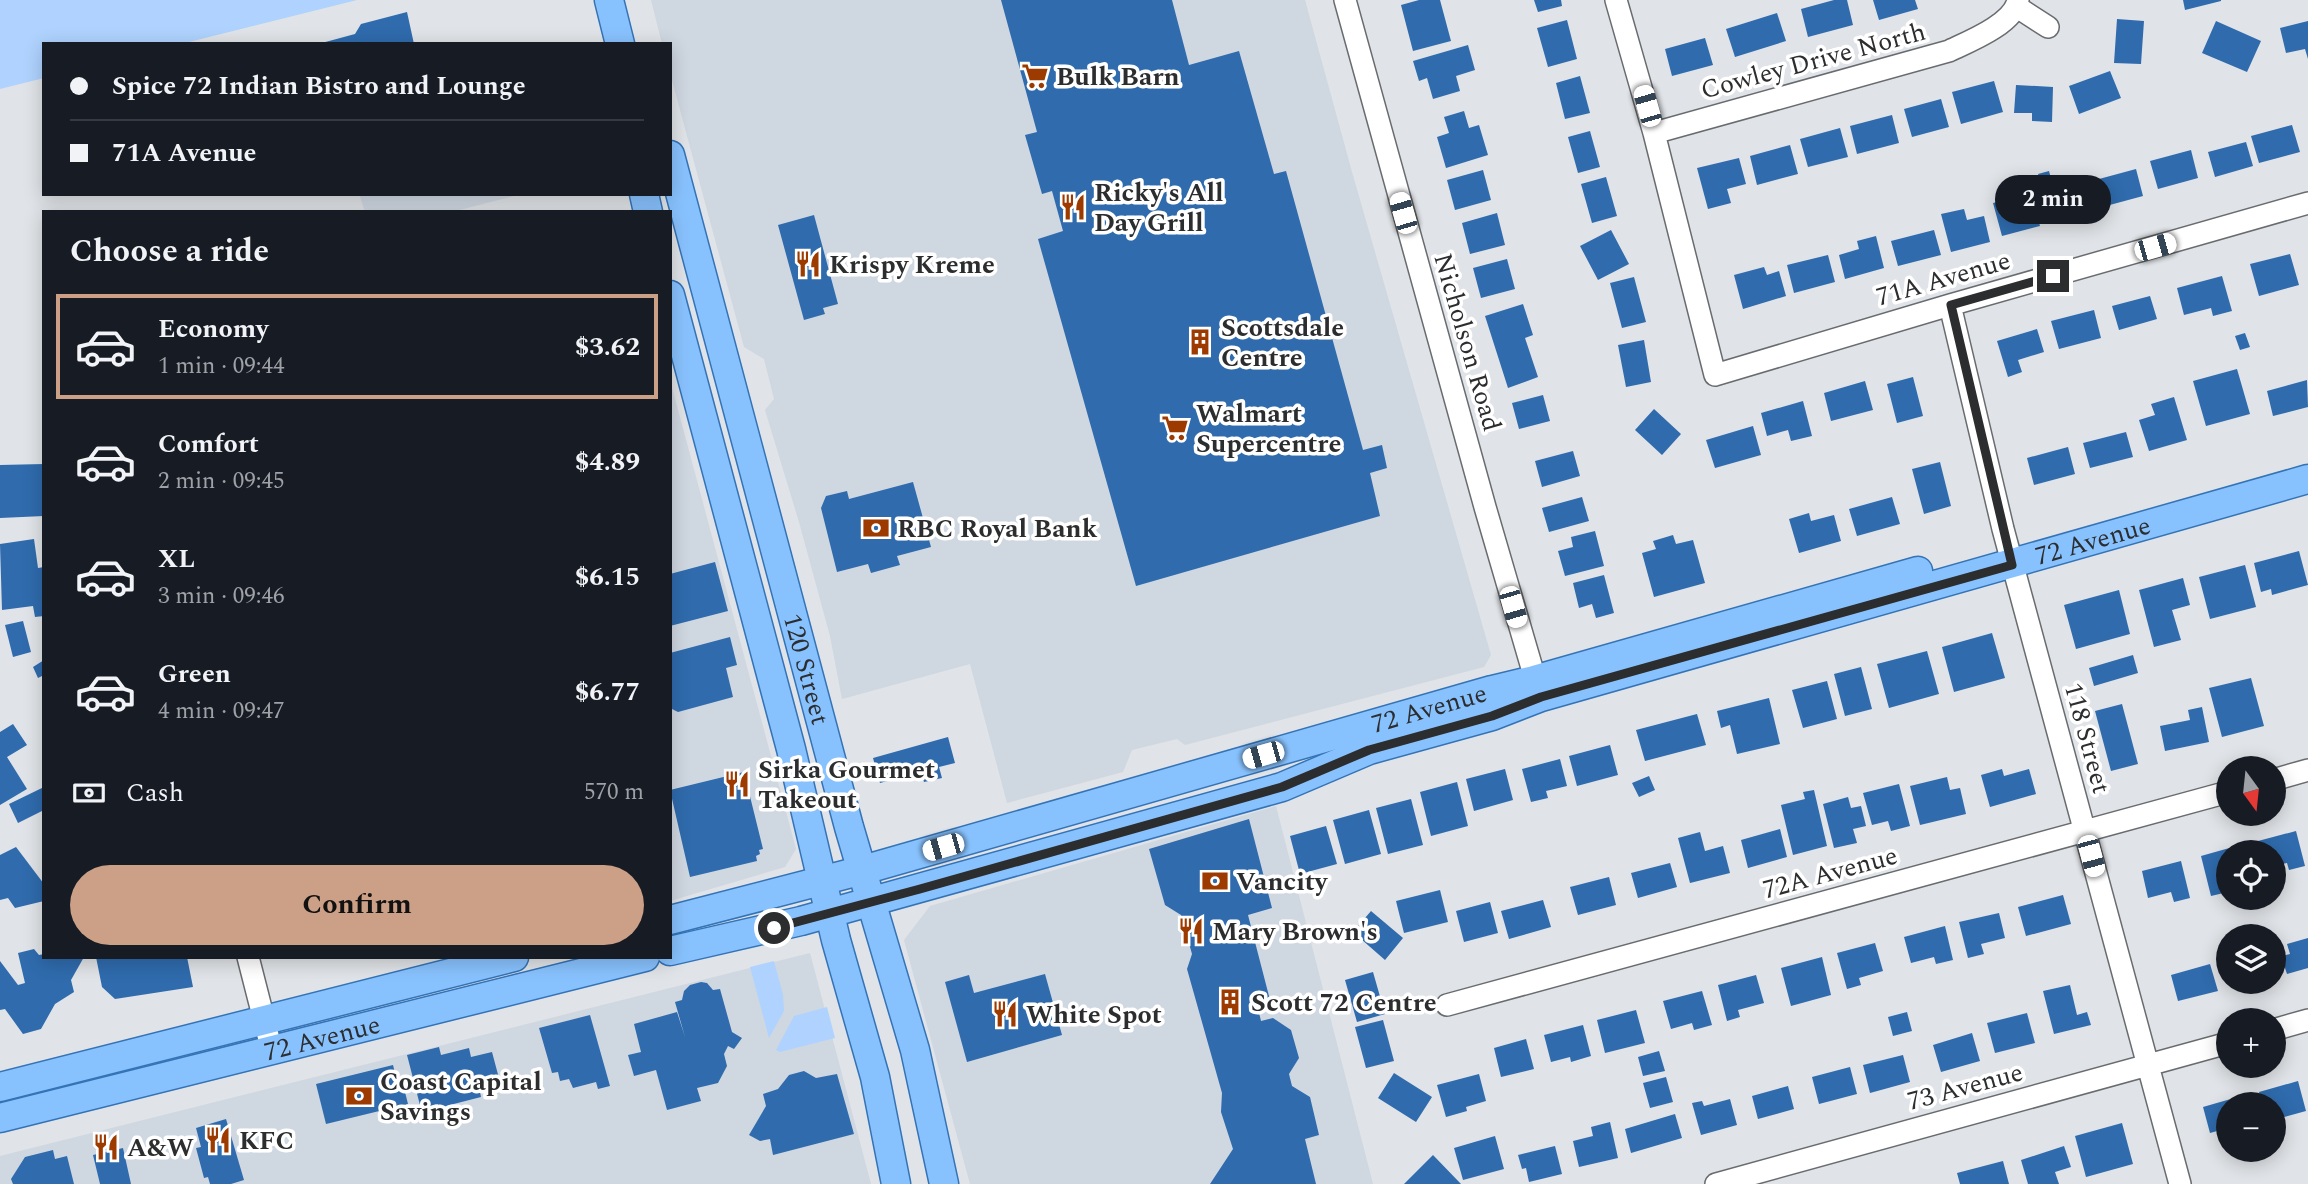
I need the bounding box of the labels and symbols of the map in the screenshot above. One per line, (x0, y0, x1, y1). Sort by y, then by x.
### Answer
street label: Cowley Drive North (1696, 12, 1930, 110)
place label: Bulk Barn (1056, 57, 1180, 97)
supermarket icon: Bulk Barn (1020, 61, 1050, 91)
car (1632, 83, 1663, 129)
place label: Ricky's All Day Grill (1094, 173, 1223, 243)
callout: 2 min (1995, 174, 2111, 224)
car (1388, 190, 1419, 236)
restaurant icon: Ricky's All Day Grill (1058, 192, 1088, 222)
car (2132, 231, 2179, 263)
street label: 71A Avenue (1872, 241, 2015, 317)
place label: Krispy Kreme (829, 245, 995, 285)
street label: Nicholson Road (1422, 248, 1512, 436)
restaurant icon: Krispy Kreme (793, 249, 823, 279)
route end (2037, 260, 2069, 292)
place label: Scottsdale Centre (1221, 308, 1344, 378)
building icon: Scottsdale Centre (1185, 327, 1215, 357)
place label: Walmart Supercentre (1196, 394, 1341, 464)
supermarket icon: Walmart Supercentre (1160, 413, 1190, 443)
street label: 72 Avenue (2031, 506, 2155, 577)
place label: RBC Royal Bank (897, 509, 1098, 549)
bank icon: RBC Royal Bank (861, 513, 891, 543)
car (1498, 584, 1529, 630)
street label: 120 Street (772, 609, 840, 729)
street label: 72 Avenue (1367, 673, 1492, 745)
street label: 118 Street (2053, 678, 2121, 798)
car (1240, 739, 1287, 771)
place label: Sirka Gourmet Takeout (758, 750, 935, 820)
north arrow (2216, 756, 2286, 826)
restaurant icon: Sirka Gourmet Takeout (722, 769, 752, 799)
car (920, 831, 967, 863)
car (2076, 833, 2107, 879)
street label: 72A Avenue (1759, 836, 1902, 910)
place label: Vancity (1236, 862, 1329, 902)
bank icon: Vancity (1200, 866, 1230, 896)
route start (758, 912, 790, 944)
place label: Mary Brown's (1212, 912, 1378, 952)
restaurant icon: Mary Brown's (1176, 916, 1206, 946)
place label: Scott 72 Centre (1251, 983, 1437, 1023)
building icon: Scott 72 Centre (1215, 987, 1245, 1017)
place label: White Spot (1026, 995, 1162, 1035)
restaurant icon: White Spot (990, 999, 1020, 1029)
street label: 72 Avenue (260, 1005, 385, 1072)
street label: 73 Avenue (1903, 1052, 2028, 1122)
place label: Coast Capital Savings (380, 1062, 542, 1132)
bank icon: Coast Capital Savings (344, 1081, 374, 1111)
place label: KFC (239, 1121, 294, 1161)
restaurant icon: KFC (203, 1125, 233, 1155)
place label: A&W (127, 1128, 194, 1168)
restaurant icon: A&W (91, 1132, 121, 1162)

